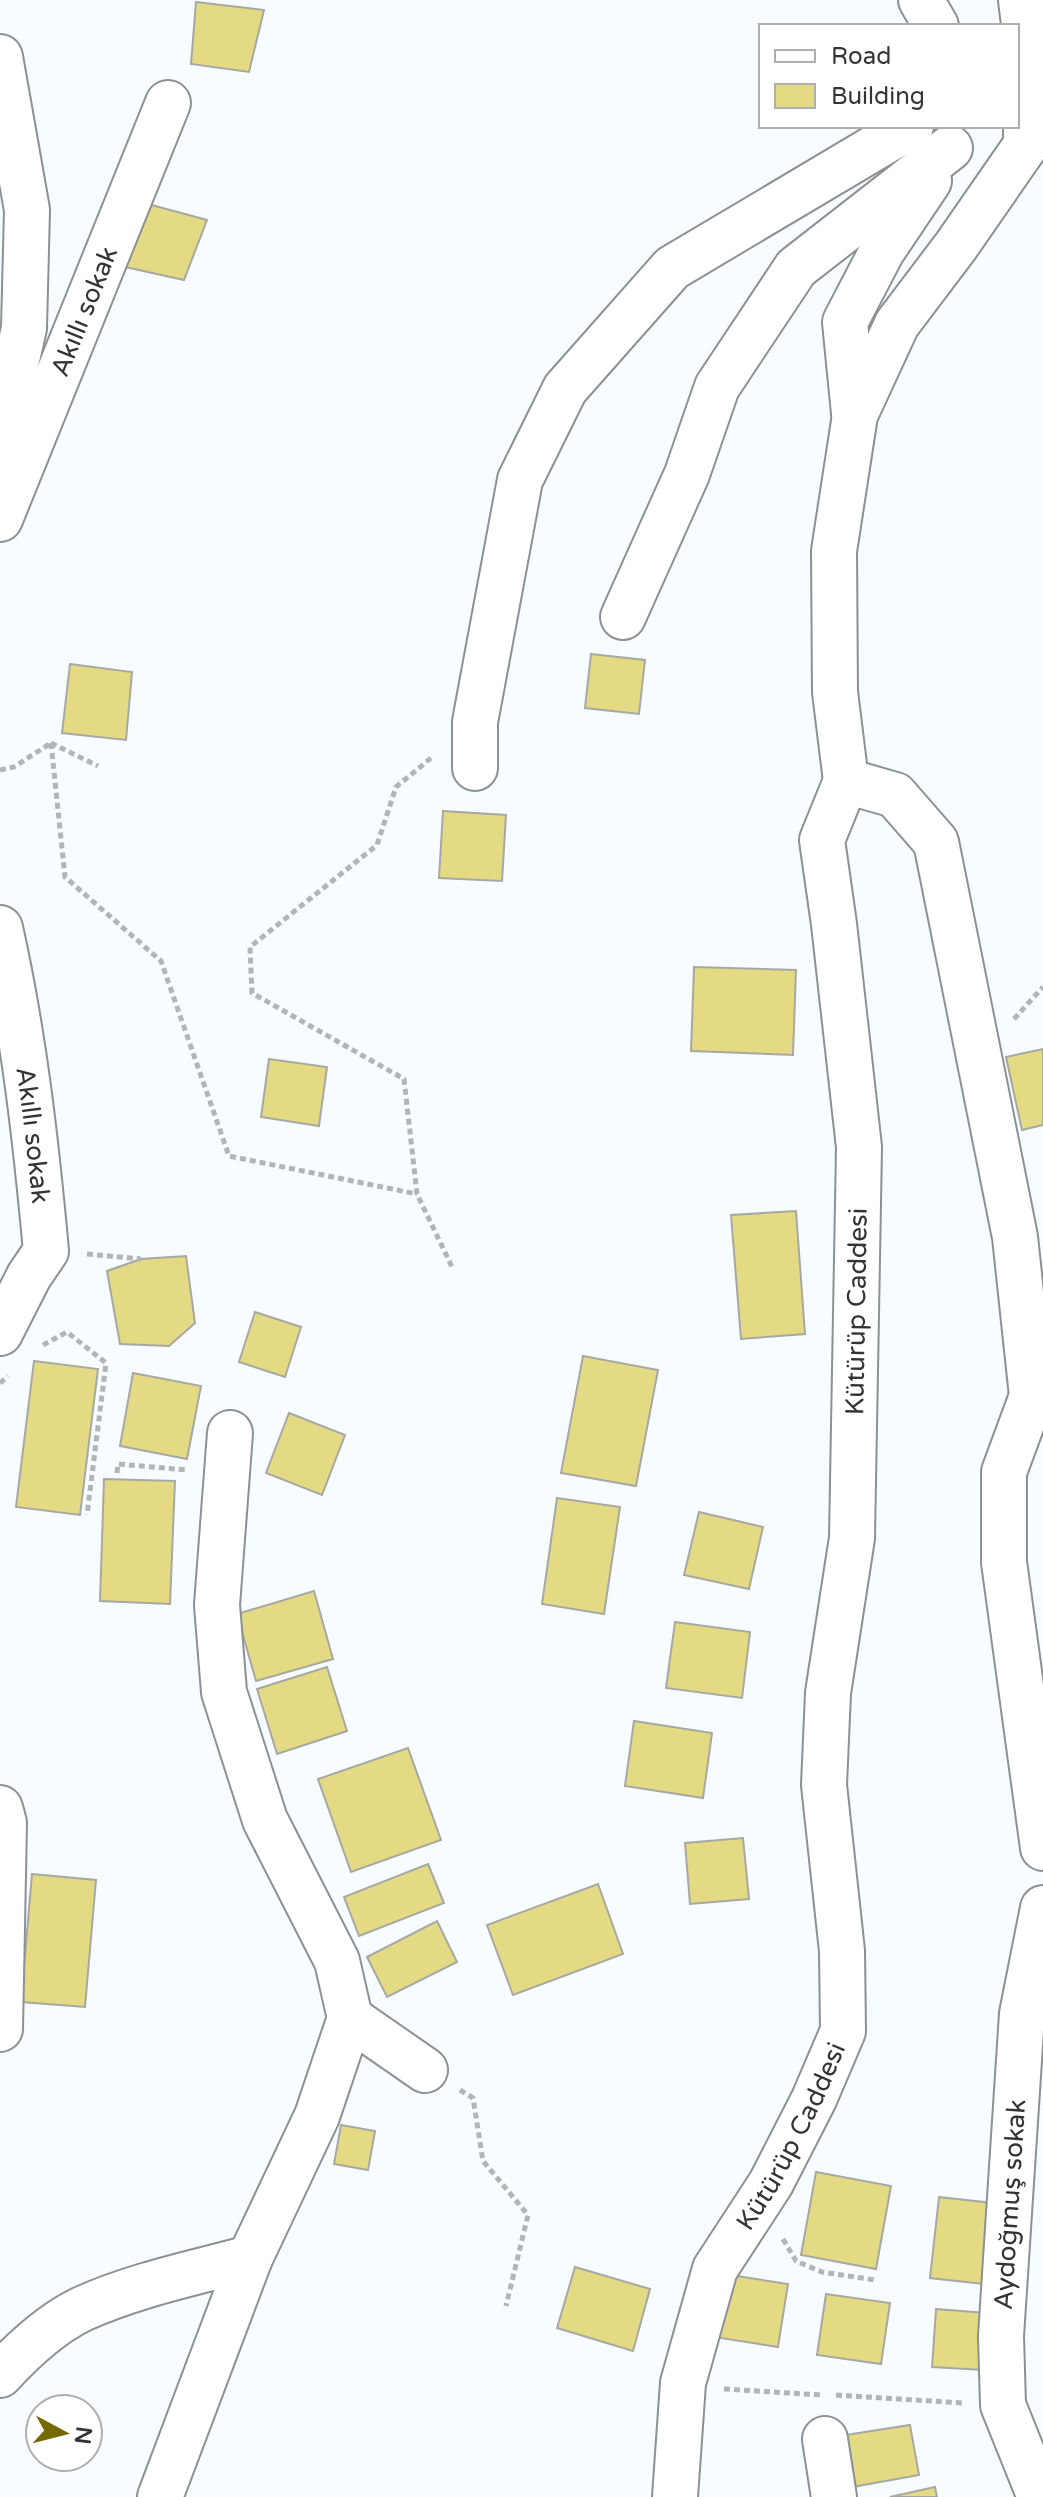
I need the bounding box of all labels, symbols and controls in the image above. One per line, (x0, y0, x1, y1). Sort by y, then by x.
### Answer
legend (759, 24, 1019, 128)
text: Road (831, 42, 891, 71)
text: Building (831, 82, 925, 111)
street label: Akıllı sokak (44, 242, 124, 381)
street label: Akıllı sokak (10, 1065, 57, 1205)
street label: Kütürüp Caddesi (839, 1208, 873, 1415)
street label: Kütürüp Caddesi (729, 2038, 852, 2236)
street label: Aydoğmuş sokak (987, 2098, 1032, 2311)
north arrow (24, 2393, 104, 2473)
text: N (69, 2425, 97, 2446)

